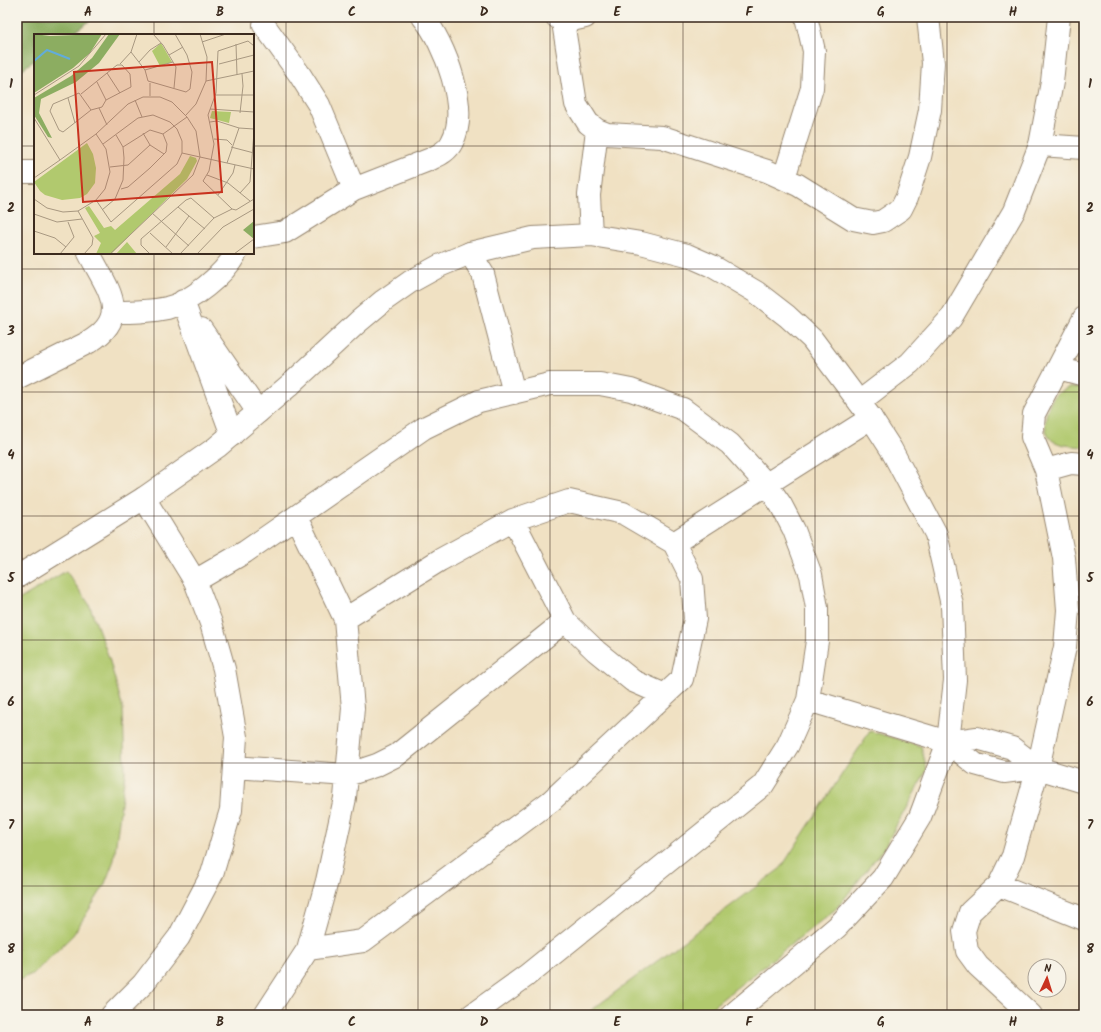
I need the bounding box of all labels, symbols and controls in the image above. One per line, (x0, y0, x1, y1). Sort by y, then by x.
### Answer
text: A (84, 2, 92, 23)
text: B (216, 2, 224, 23)
text: C (348, 2, 356, 23)
text: D (480, 2, 489, 23)
text: E (613, 2, 621, 23)
text: F (745, 2, 753, 23)
text: G (877, 2, 885, 23)
text: H (1009, 2, 1018, 23)
inset map (34, 34, 254, 254)
text: 1 (9, 74, 13, 95)
text: 1 (1088, 74, 1092, 95)
text: 2 (7, 198, 15, 219)
text: 2 (1086, 198, 1094, 219)
text: 3 (6, 321, 15, 342)
text: 3 (1085, 321, 1094, 342)
text: 4 (7, 445, 15, 466)
text: 4 (1086, 445, 1094, 466)
text: 5 (7, 568, 16, 589)
text: 5 (1086, 568, 1095, 589)
text: 6 (7, 692, 15, 713)
text: 6 (1086, 692, 1094, 713)
text: 7 (8, 815, 15, 836)
text: 7 (1087, 815, 1094, 836)
text: 8 (7, 939, 15, 960)
text: 8 (1086, 939, 1094, 960)
north arrow (1027, 958, 1067, 998)
text: N (1044, 960, 1052, 978)
text: A (84, 1012, 92, 1032)
text: B (216, 1012, 224, 1032)
text: C (348, 1012, 356, 1032)
text: D (480, 1012, 489, 1032)
text: E (613, 1012, 621, 1032)
text: F (745, 1012, 753, 1032)
text: G (877, 1012, 885, 1032)
text: H (1009, 1012, 1018, 1032)

